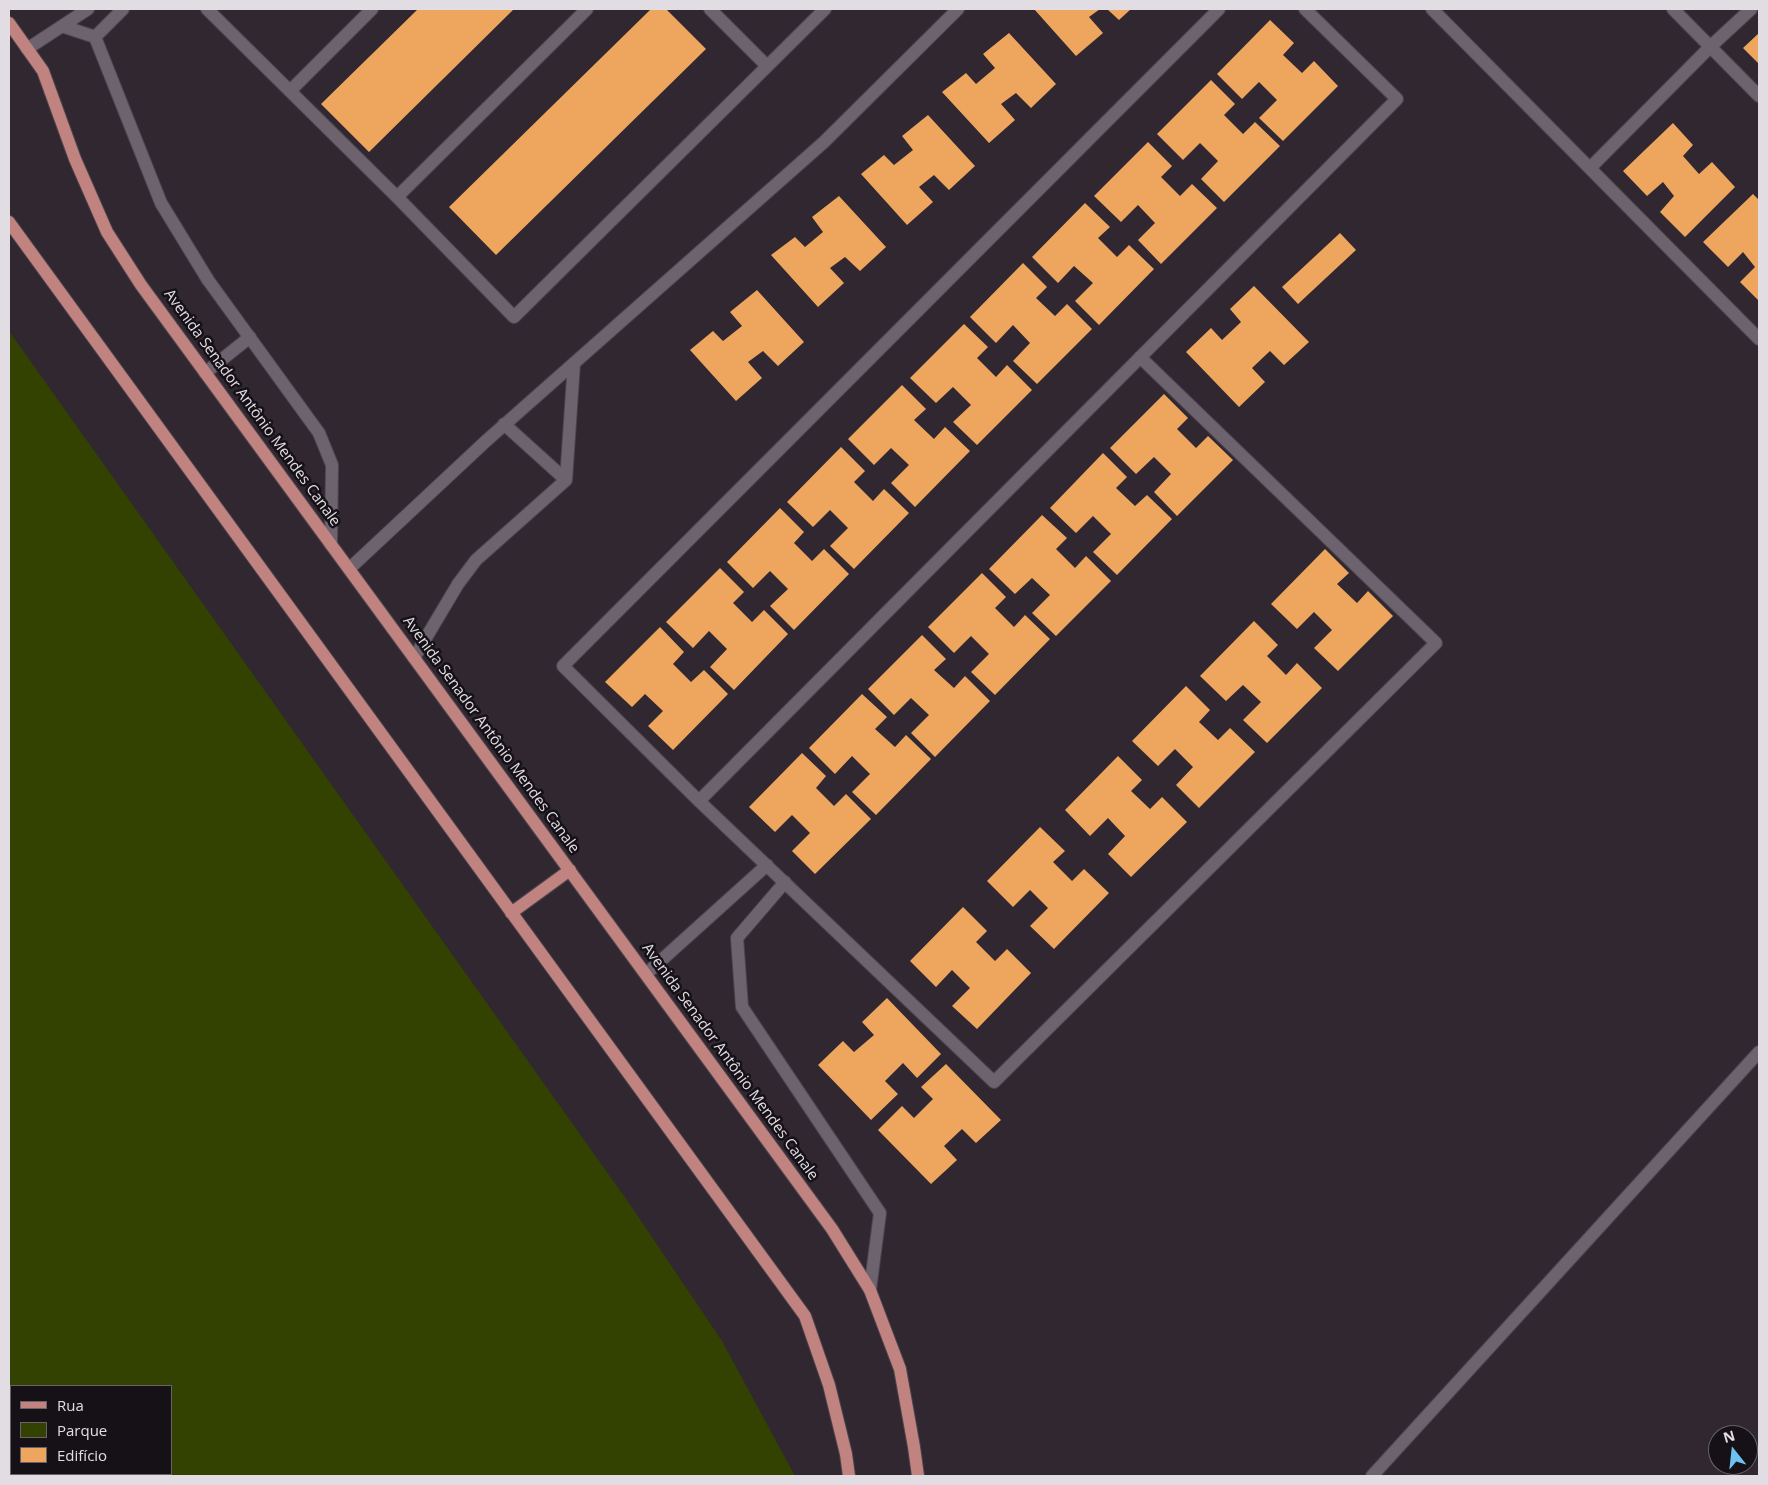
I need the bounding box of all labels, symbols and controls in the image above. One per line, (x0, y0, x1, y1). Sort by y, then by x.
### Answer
street label: Avenida Senador Antônio Mendes Canale (160, 286, 344, 530)
street label: Avenida Senador Antônio Mendes Canale (399, 613, 583, 857)
street label: Avenida Senador Antônio Mendes Canale (638, 940, 822, 1184)
legend (10, 1385, 172, 1475)
text: Rua (57, 1395, 84, 1415)
text: Parque (57, 1420, 107, 1440)
north arrow (1708, 1425, 1758, 1475)
text: N (1721, 1425, 1737, 1447)
text: Edifício (57, 1445, 107, 1465)

